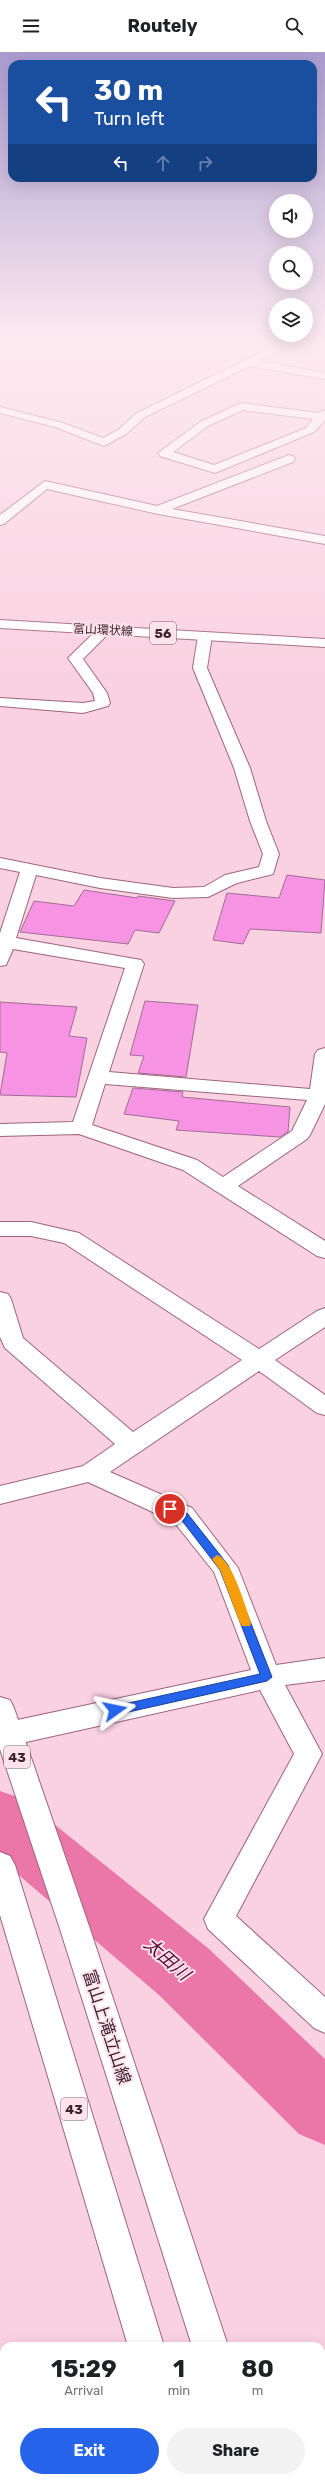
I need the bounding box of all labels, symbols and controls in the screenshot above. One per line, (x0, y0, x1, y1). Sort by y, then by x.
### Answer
icon: menu (20, 15, 42, 37)
text: Routely (128, 15, 197, 37)
icon: search (283, 15, 305, 37)
text: 30 m (94, 74, 163, 107)
icon: left (28, 76, 80, 128)
text: Turn left (94, 108, 164, 130)
icon: left (110, 152, 132, 174)
icon: ahead (152, 152, 174, 174)
icon: right (194, 152, 216, 174)
map controls (269, 194, 313, 342)
button: sound (269, 194, 313, 238)
button: search (269, 246, 313, 290)
button: layers (269, 298, 313, 342)
street label: 富山環状線 (73, 621, 133, 639)
road number: 56 (150, 622, 176, 644)
pin (153, 1492, 187, 1526)
icon: arrive (159, 1498, 181, 1520)
position arrow (94, 1689, 136, 1731)
road number: 43 (4, 1746, 30, 1768)
water label: 太田川 (139, 1933, 196, 1986)
street label: 富山上滝立山線 (79, 1967, 135, 2087)
road number: 43 (61, 2098, 87, 2120)
text: 15:29 (51, 2355, 117, 2383)
text: 1 (173, 2355, 185, 2383)
text: 80 (241, 2355, 274, 2383)
text: Arrival (64, 2383, 103, 2398)
text: min (168, 2383, 190, 2398)
text: m (252, 2383, 263, 2398)
button: Exit (20, 2428, 159, 2474)
button: Share (167, 2428, 305, 2474)

